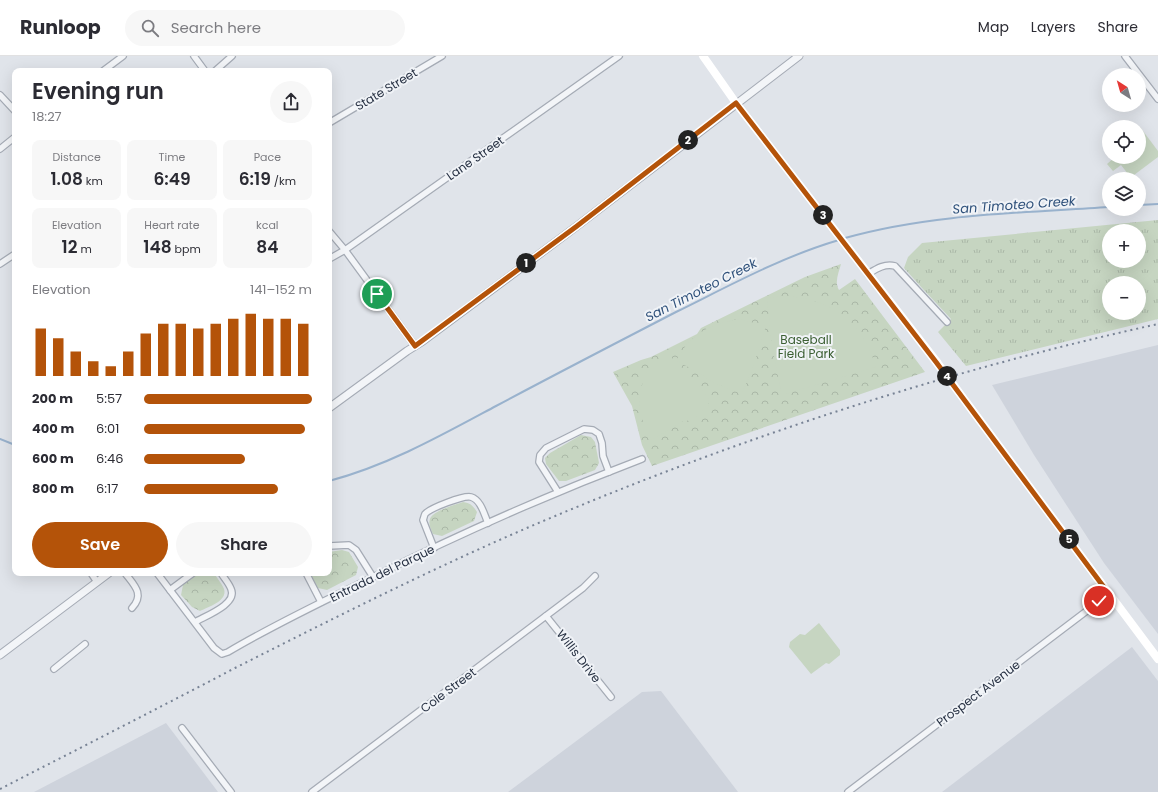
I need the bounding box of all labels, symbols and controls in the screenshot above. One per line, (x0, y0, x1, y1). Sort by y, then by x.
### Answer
search box (125, 10, 405, 46)
text: Runloop (20, 14, 101, 41)
icon: search (139, 17, 161, 39)
text: Search here (171, 17, 261, 38)
text: Map (978, 17, 1009, 37)
text: Layers (1031, 17, 1075, 37)
text: Share (1097, 17, 1138, 37)
street label: State Street (352, 64, 420, 114)
north arrow (1102, 68, 1146, 112)
map controls (1102, 68, 1146, 320)
text: Evening run (32, 76, 164, 107)
button: share (270, 81, 312, 123)
text: 18:27 (32, 107, 62, 126)
button: locate (1102, 120, 1146, 164)
pin: 2 (678, 130, 698, 150)
street label: Lane Street (443, 132, 507, 184)
text: 2 (685, 132, 691, 148)
text: Distance (53, 149, 101, 165)
text: Time (159, 149, 185, 165)
text: Pace (254, 149, 281, 165)
text: 1.08 (50, 167, 83, 191)
text: 6:49 (153, 167, 191, 191)
text: 6:19 (239, 167, 271, 191)
button: layers (1102, 172, 1146, 216)
text: km (83, 173, 103, 189)
text: /km (271, 173, 296, 189)
water label: San Timoteo Creek (952, 191, 1077, 219)
pin: 3 (813, 205, 833, 225)
text: 3 (820, 207, 826, 223)
text: Elevation (52, 217, 101, 233)
text: Heart rate (144, 217, 200, 233)
text: kcal (256, 217, 279, 233)
button: + (1102, 224, 1146, 268)
text: 12 (62, 235, 77, 259)
text: 148 (143, 235, 172, 259)
text: 84 (256, 235, 278, 259)
text: m (77, 241, 92, 257)
text: bpm (172, 241, 201, 257)
pin: 1 (516, 253, 536, 273)
water label: San Timoteo Creek (642, 253, 761, 326)
text: 1 (524, 255, 528, 271)
button: − (1102, 276, 1146, 320)
pin (360, 277, 394, 311)
text: Elevation (32, 280, 91, 299)
text: 141–152 m (250, 280, 312, 299)
icon: arrive (366, 283, 388, 305)
park label: Baseball Field Park (778, 331, 835, 362)
pin: 4 (937, 366, 957, 386)
text: 4 (943, 368, 951, 384)
text: 200 m (32, 389, 73, 408)
text: 5:57 (96, 389, 122, 408)
text: 400 m (32, 419, 74, 438)
text: 6:01 (96, 419, 119, 438)
text: 600 m (32, 449, 74, 468)
text: 6:46 (96, 449, 123, 468)
text: 800 m (32, 479, 74, 498)
text: 6:17 (96, 479, 118, 498)
button: Save (32, 522, 168, 568)
button: Share (176, 522, 312, 568)
pin: 5 (1059, 529, 1079, 549)
text: 5 (1065, 531, 1073, 547)
street label: Entrada del Parque (327, 540, 437, 606)
pin (1082, 584, 1116, 618)
icon: check (1088, 590, 1110, 612)
street label: Willis Drive (553, 626, 605, 686)
street label: Prospect Avenue (933, 656, 1023, 730)
street label: Cole Street (417, 663, 479, 717)

